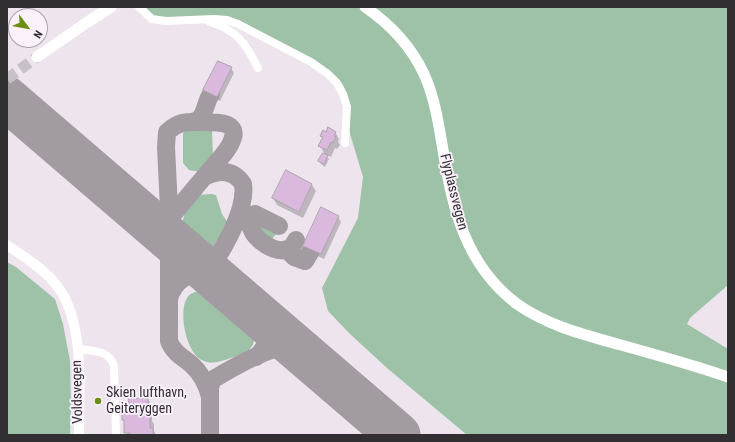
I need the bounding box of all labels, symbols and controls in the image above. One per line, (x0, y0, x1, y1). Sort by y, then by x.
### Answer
north arrow (8, 8, 48, 48)
text: N (30, 28, 45, 40)
street label: Flyplassvegen (435, 152, 471, 232)
street label: Voldsvegen (69, 360, 87, 424)
place label: Skien lufthavn, Geiteryggen (106, 385, 187, 418)
marker: Skien lufthavn, Geiteryggen (93, 396, 103, 406)

